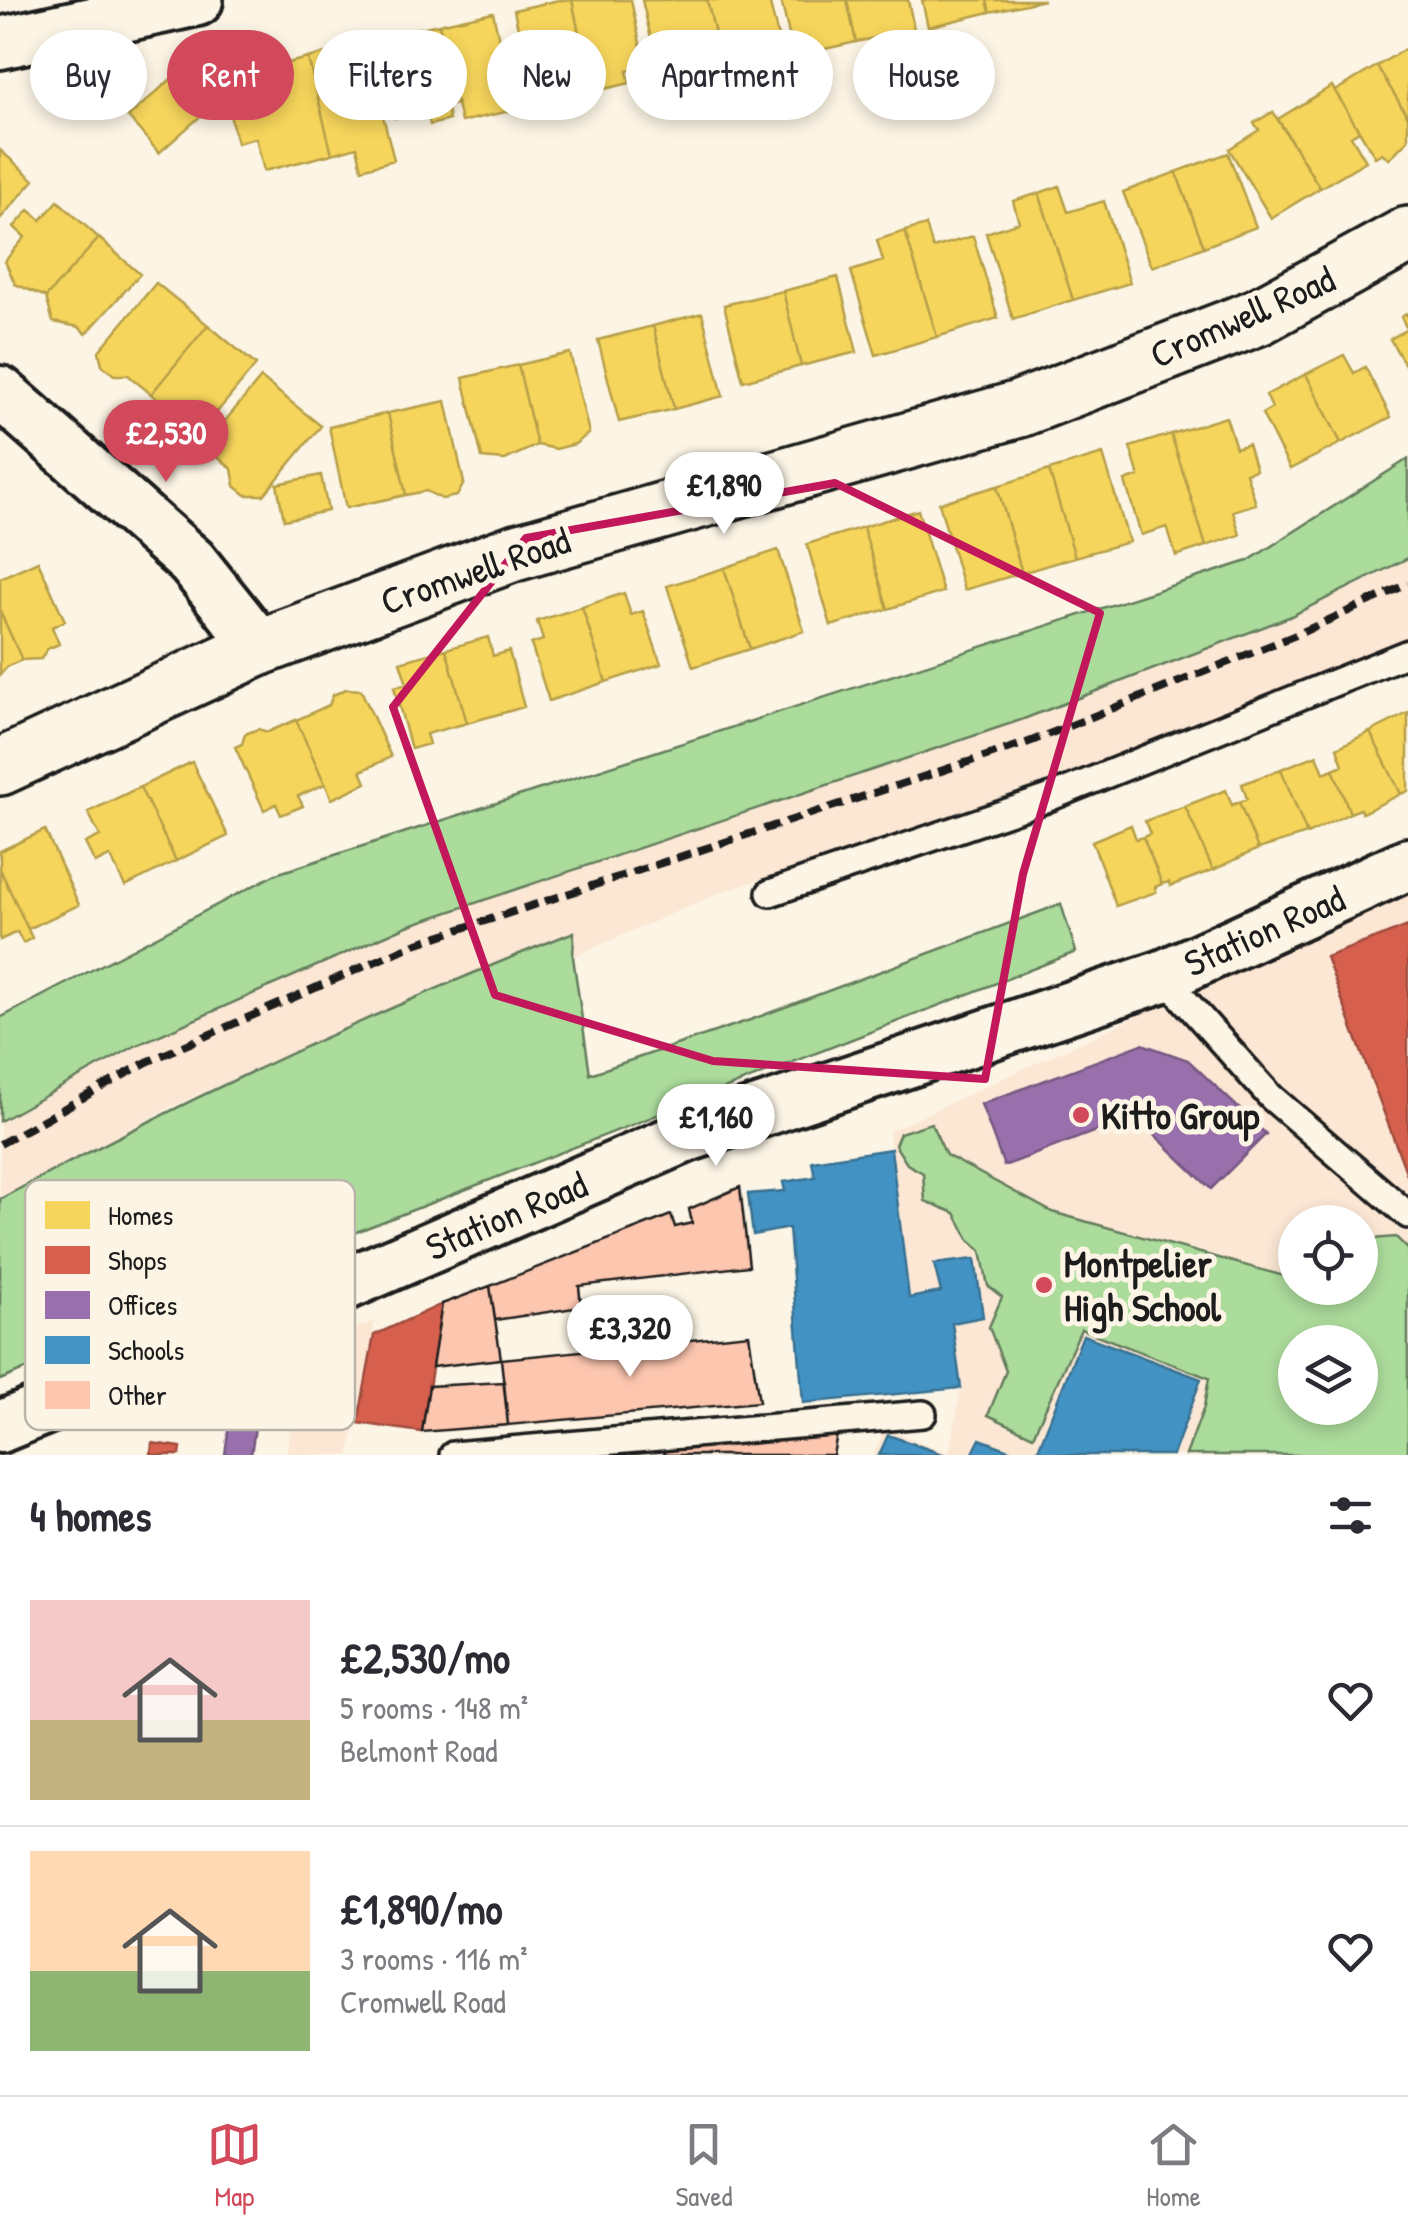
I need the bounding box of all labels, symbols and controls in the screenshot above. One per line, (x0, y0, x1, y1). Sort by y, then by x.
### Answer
chip: Buy (30, 30, 147, 120)
chip: Rent (167, 30, 294, 120)
chip: Filters (314, 30, 467, 120)
chip: New (487, 30, 606, 120)
chip: Apartment (626, 30, 833, 120)
chip: House (853, 30, 995, 120)
street label: Cromwell Road (1142, 252, 1343, 380)
pin: £2,530 (85, 400, 247, 485)
text: £2,530 (125, 411, 207, 454)
pin: £1,890 (643, 452, 805, 537)
text: £1,890 (686, 463, 762, 506)
street label: Cromwell Road (374, 513, 577, 627)
street label: Station Road (1176, 872, 1353, 988)
pin: £1,160 (635, 1084, 797, 1169)
place label: Kitto Group (1101, 1089, 1260, 1142)
text: £1,160 (679, 1095, 753, 1138)
marker: Kitto Group (1070, 1104, 1092, 1126)
street label: Station Road (417, 1158, 595, 1272)
legend (25, 1180, 355, 1430)
text: Homes (108, 1196, 173, 1234)
map controls (1278, 1205, 1378, 1425)
button: locate (1278, 1205, 1378, 1305)
place label: Montpelier High School (1064, 1237, 1222, 1334)
text: Shops (108, 1241, 167, 1279)
marker: Montpelier High School (1033, 1274, 1055, 1296)
text: Offices (108, 1286, 177, 1324)
pin: £3,320 (549, 1295, 711, 1380)
text: £3,320 (589, 1306, 671, 1349)
button: layers (1278, 1325, 1378, 1425)
text: Schools (108, 1331, 184, 1369)
text: Other (108, 1376, 167, 1414)
text: 4 homes (30, 1487, 151, 1544)
icon: filters (1323, 1488, 1378, 1543)
text: £2,530/mo (340, 1629, 510, 1686)
icon: home (110, 1640, 230, 1760)
icon: heart (1323, 1673, 1378, 1728)
text: 5 rooms · 148 m² (340, 1686, 528, 1729)
text: Belmont Road (340, 1729, 497, 1772)
text: £1,890/mo (340, 1880, 503, 1937)
icon: home (110, 1891, 230, 2011)
icon: heart (1323, 1924, 1378, 1979)
text: 3 rooms · 116 m² (340, 1937, 528, 1980)
text: Cromwell Road (340, 1980, 506, 2023)
tab: Map (207, 2117, 262, 2215)
tab: Saved (675, 2117, 733, 2215)
tab: Home (1146, 2117, 1201, 2215)

